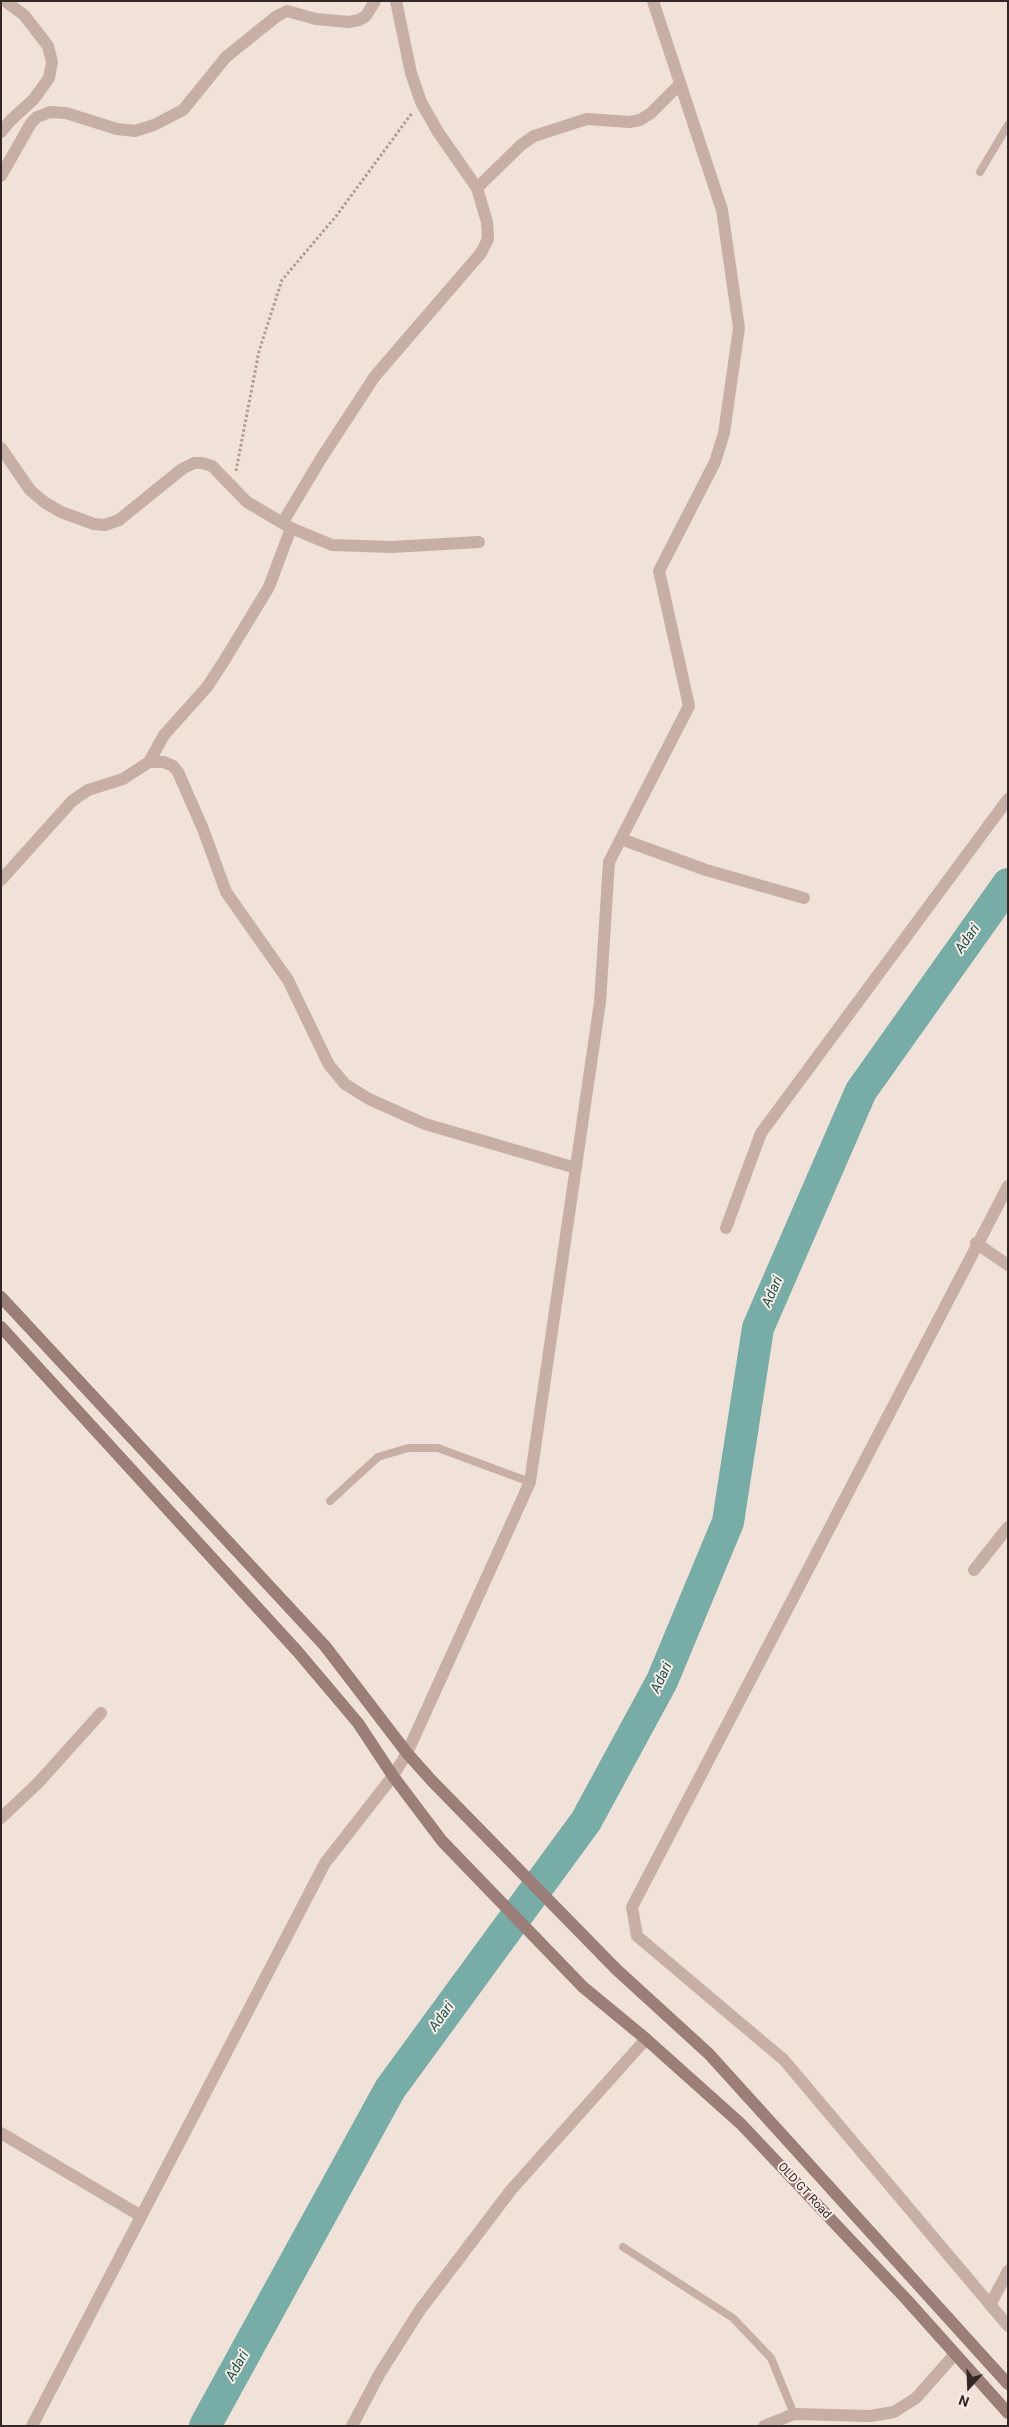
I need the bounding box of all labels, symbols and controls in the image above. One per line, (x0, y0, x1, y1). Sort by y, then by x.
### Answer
water label: Adari (952, 921, 984, 957)
water label: Adari (759, 1274, 787, 1310)
water label: Adari (648, 1660, 676, 1696)
water label: Adari (426, 1999, 458, 2035)
street label: OLD GT Road (774, 2160, 834, 2222)
water label: Adari (223, 2348, 253, 2384)
north arrow (944, 2362, 994, 2412)
text: N (956, 2392, 971, 2410)

